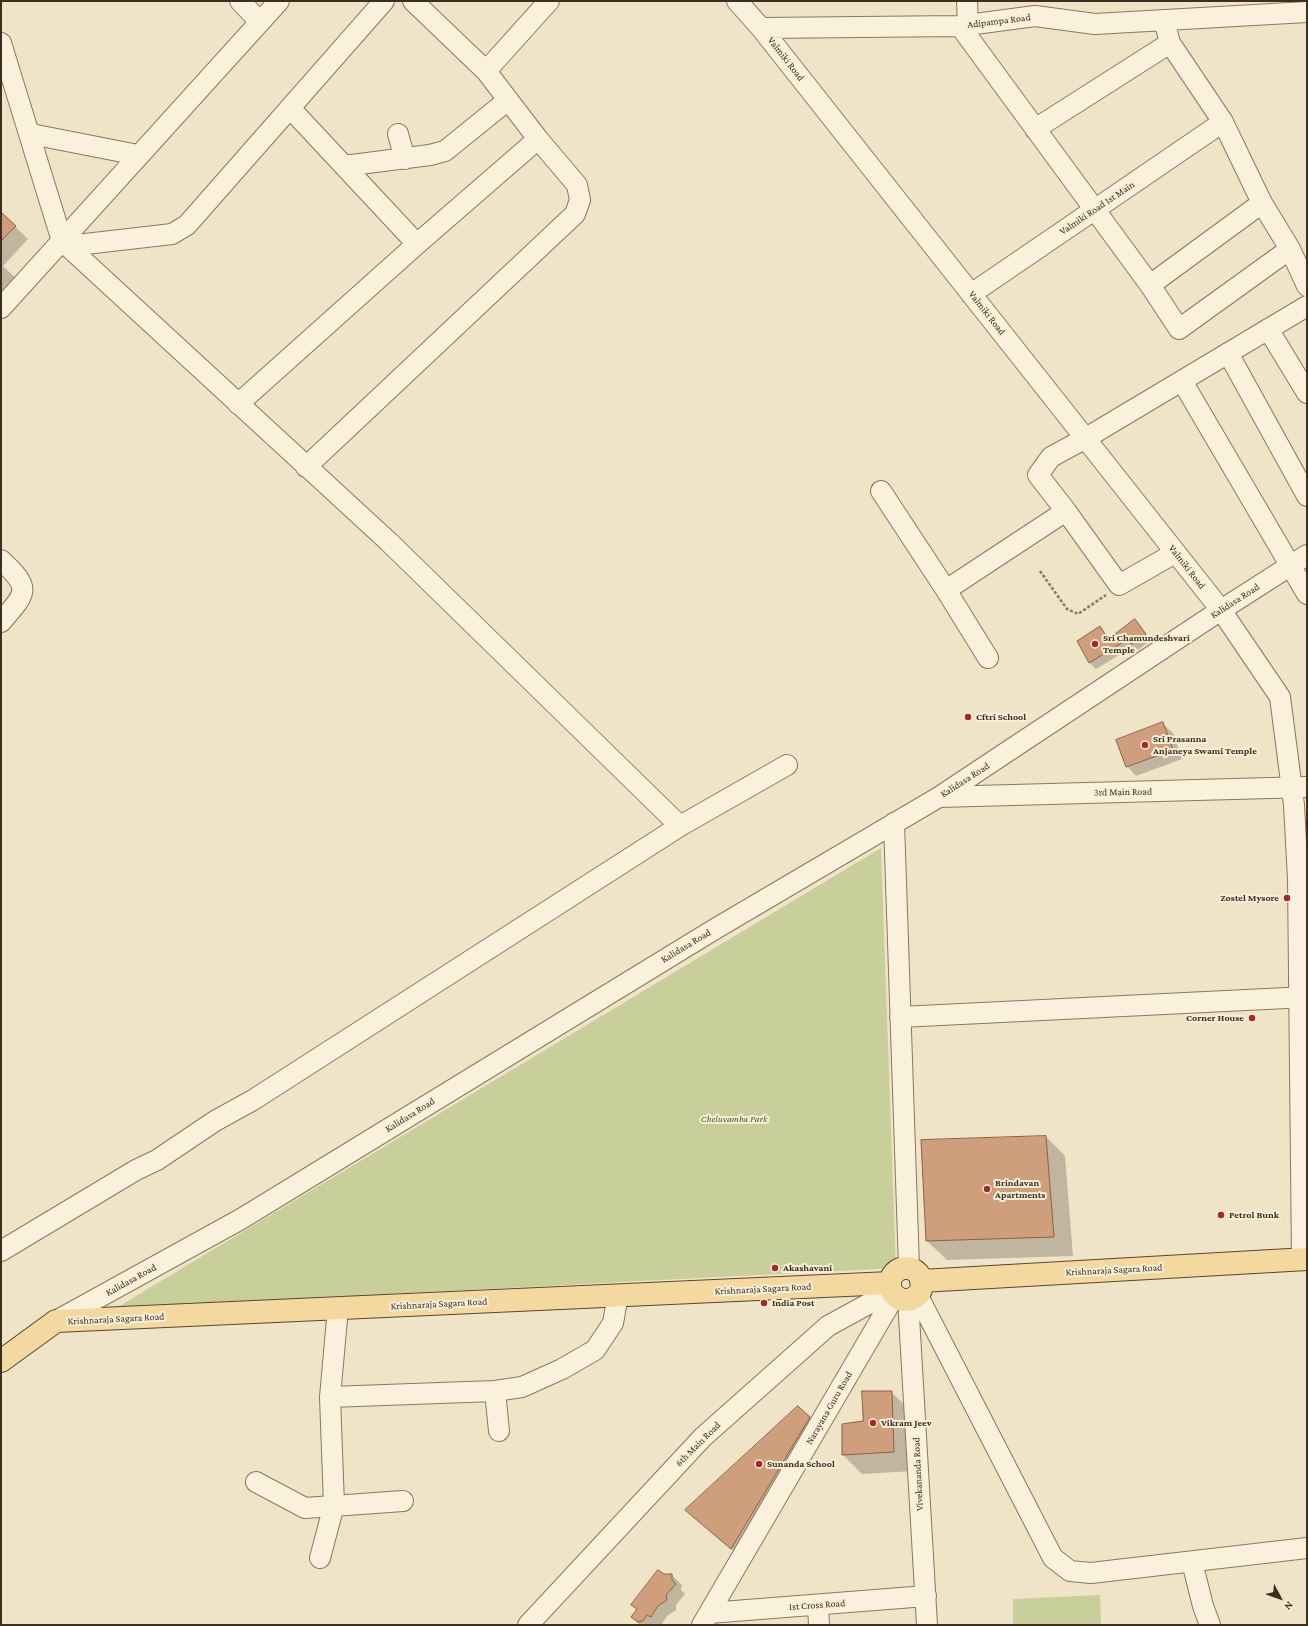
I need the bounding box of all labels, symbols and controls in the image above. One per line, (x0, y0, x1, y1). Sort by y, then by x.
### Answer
street label: Adipampa Road (967, 11, 1031, 31)
street label: Valmiki Road (765, 35, 807, 83)
street label: Valmiki Road 1st Main (1057, 178, 1137, 238)
street label: Valmiki Road (966, 289, 1008, 337)
street label: Valmiki Road (1166, 543, 1208, 591)
street label: Kalidasa Road (1208, 581, 1262, 621)
place label: Sri Chamundeshvari Temple (1103, 632, 1190, 656)
marker: Sri Chamundeshvari Temple (1090, 639, 1100, 649)
place label: Cftri School (976, 711, 1026, 723)
marker: Cftri School (963, 712, 973, 722)
place label: Sri Prasanna Anjaneya Swami Temple (1153, 733, 1257, 756)
marker: Sri Prasanna Anjaneya Swami Temple (1140, 740, 1150, 750)
street label: Kalidasa Road (938, 760, 992, 800)
street label: 3rd Main Road (1094, 785, 1152, 799)
place label: Zostel Mysore (1220, 892, 1279, 904)
marker: Zostel Mysore (1282, 893, 1292, 903)
street label: Kalidasa Road (659, 926, 713, 966)
place label: Corner House (1186, 1012, 1244, 1024)
marker: Corner House (1247, 1013, 1257, 1023)
street label: Kalidasa Road (383, 1095, 437, 1135)
park label: Cheluvamba Park (701, 1113, 767, 1125)
place label: Brindavan Apartments (995, 1177, 1045, 1200)
marker: Brindavan Apartments (982, 1184, 992, 1194)
place label: Petrol Bunk (1229, 1209, 1279, 1221)
marker: Petrol Bunk (1216, 1210, 1226, 1220)
street label: Kalidasa Road (104, 1261, 158, 1299)
street label: Krishnaraja Sagara Road (1065, 1261, 1163, 1279)
place label: Akashavani (783, 1262, 832, 1274)
marker: Akashavani (770, 1263, 780, 1273)
street label: Krishnaraja Sagara Road (714, 1280, 812, 1298)
street label: Krishnaraja Sagara Road (390, 1295, 488, 1313)
place label: India Post (772, 1297, 815, 1309)
marker: India Post (759, 1298, 769, 1308)
street label: Krishnaraja Sagara Road (67, 1310, 165, 1328)
street label: Narayana Guru Road (803, 1369, 855, 1447)
place label: Vikram Jeev (881, 1417, 932, 1429)
marker: Vikram Jeev (868, 1418, 878, 1428)
street label: 6th Main Road (673, 1419, 723, 1469)
street label: Vivekananda Road (910, 1437, 926, 1511)
place label: Sunanda School (767, 1458, 835, 1470)
marker: Sunanda School (754, 1459, 764, 1469)
north arrow (1260, 1578, 1300, 1618)
street label: 1st Cross Road (788, 1597, 846, 1613)
text: N (1282, 1599, 1296, 1613)

